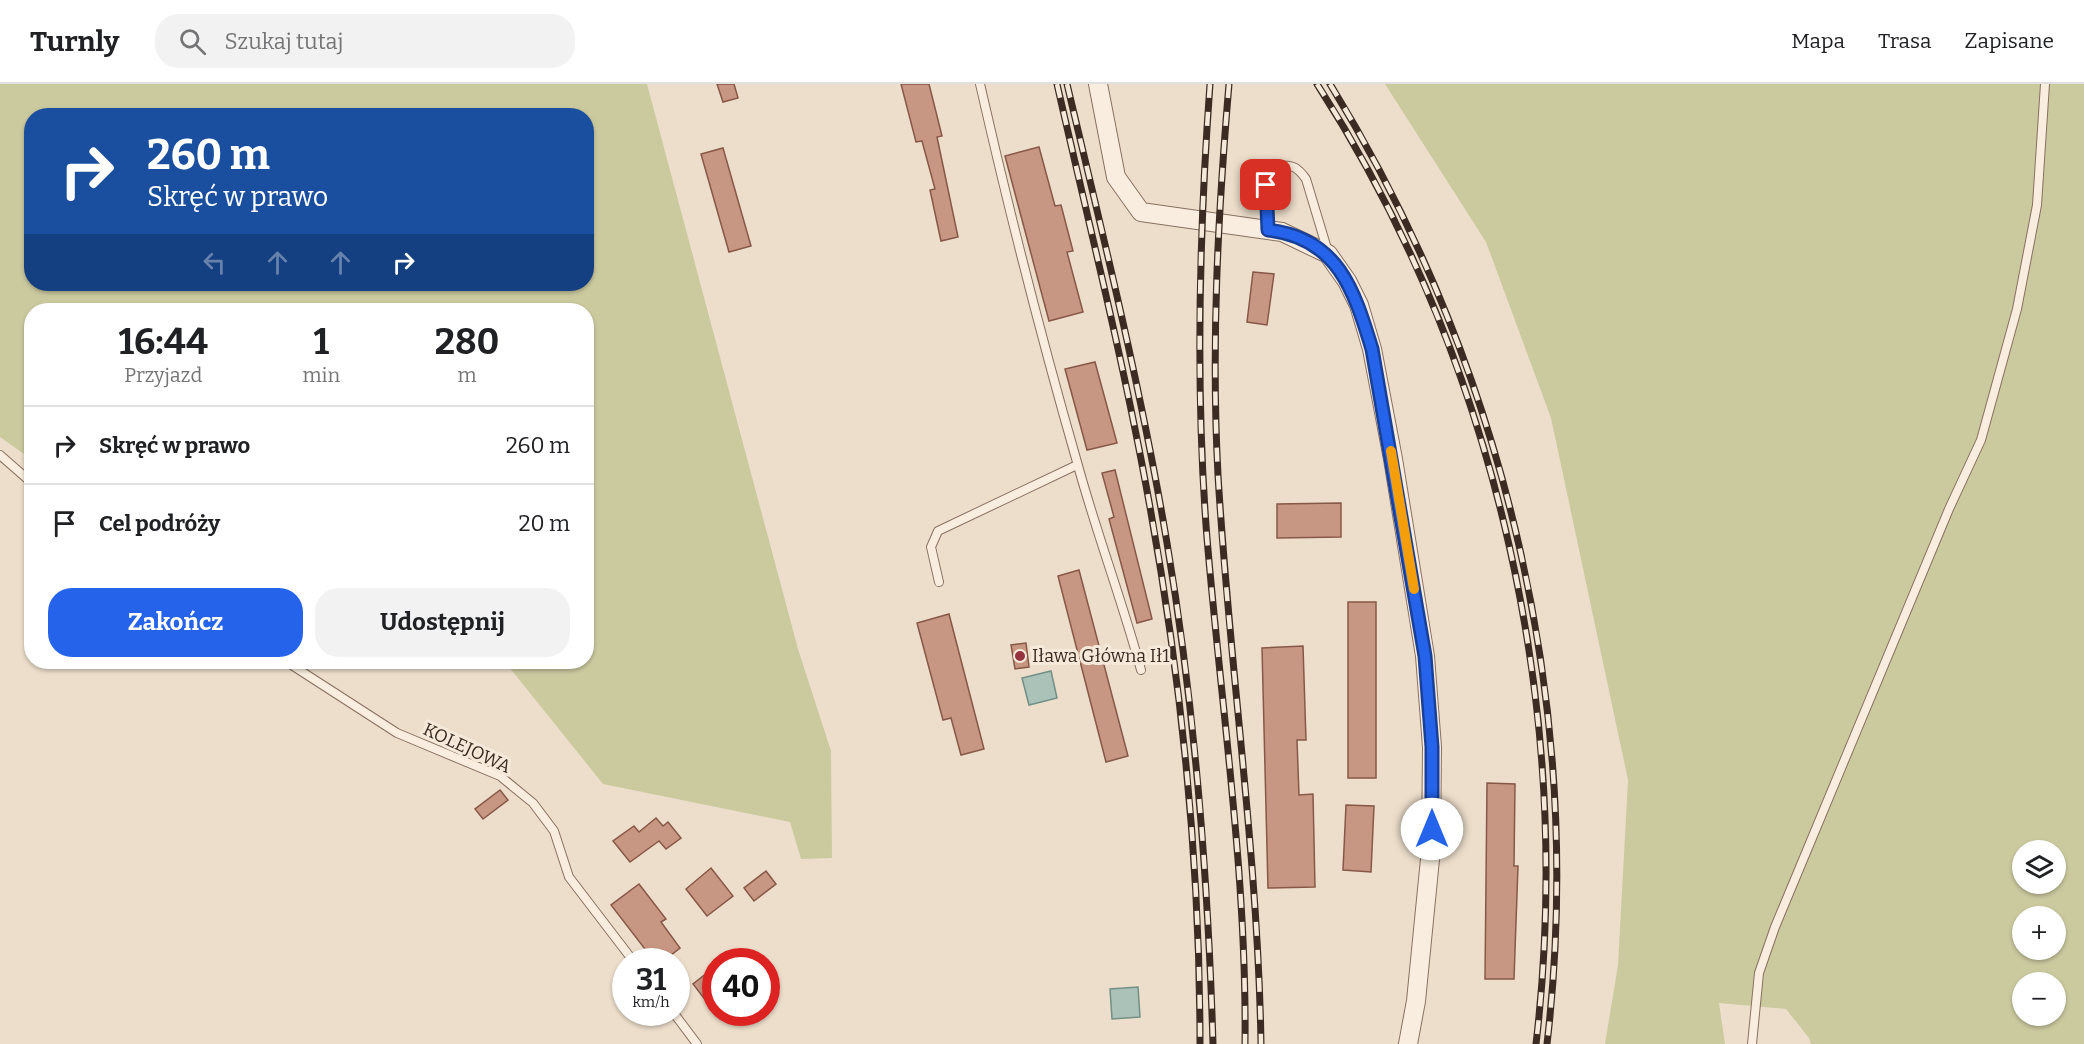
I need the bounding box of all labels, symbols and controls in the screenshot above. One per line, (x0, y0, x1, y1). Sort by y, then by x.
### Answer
search box (155, 14, 575, 68)
text: Turnly (30, 25, 119, 58)
icon: search (176, 25, 209, 58)
text: Szukaj tutaj (224, 28, 343, 55)
text: Mapa (1791, 28, 1845, 54)
text: Trasa (1878, 28, 1931, 54)
text: Zapisane (1964, 28, 2054, 54)
text: 260 m (147, 130, 270, 180)
icon: right (48, 132, 126, 210)
pin (1240, 159, 1291, 210)
icon: arrive (1249, 168, 1282, 201)
text: Skręć w prawo (147, 181, 328, 213)
icon: left (198, 246, 231, 279)
icon: ahead (261, 246, 294, 279)
icon: ahead (324, 246, 357, 279)
icon: right (387, 246, 420, 279)
text: 16:44 (119, 320, 208, 364)
text: 1 (314, 320, 329, 364)
text: 280 (435, 320, 499, 364)
text: Przyjazd (124, 363, 202, 387)
text: min (302, 363, 340, 387)
text: m (458, 363, 477, 387)
icon: right (48, 429, 81, 462)
text: Skręć w prawo (99, 432, 250, 459)
text: 260 m (506, 432, 570, 459)
icon: arrive (48, 507, 81, 540)
text: Cel podróży (99, 510, 220, 537)
text: 20 m (519, 510, 570, 537)
button: Zakończ (48, 588, 303, 657)
button: Udostępnij (315, 588, 570, 657)
place label: Iława Główna Ił1 (1032, 645, 1170, 667)
marker: Iława Główna Ił1 (1013, 649, 1027, 663)
street label: KOLEJOWA (420, 718, 515, 778)
position arrow (1400, 797, 1464, 861)
map controls (2012, 840, 2066, 1026)
button: layers (2012, 840, 2066, 894)
button: + (2012, 906, 2066, 960)
speed limit sign: 40 (702, 948, 780, 1026)
text: 31 (636, 962, 666, 998)
button: − (2012, 972, 2066, 1026)
text: km/h (632, 993, 670, 1011)

